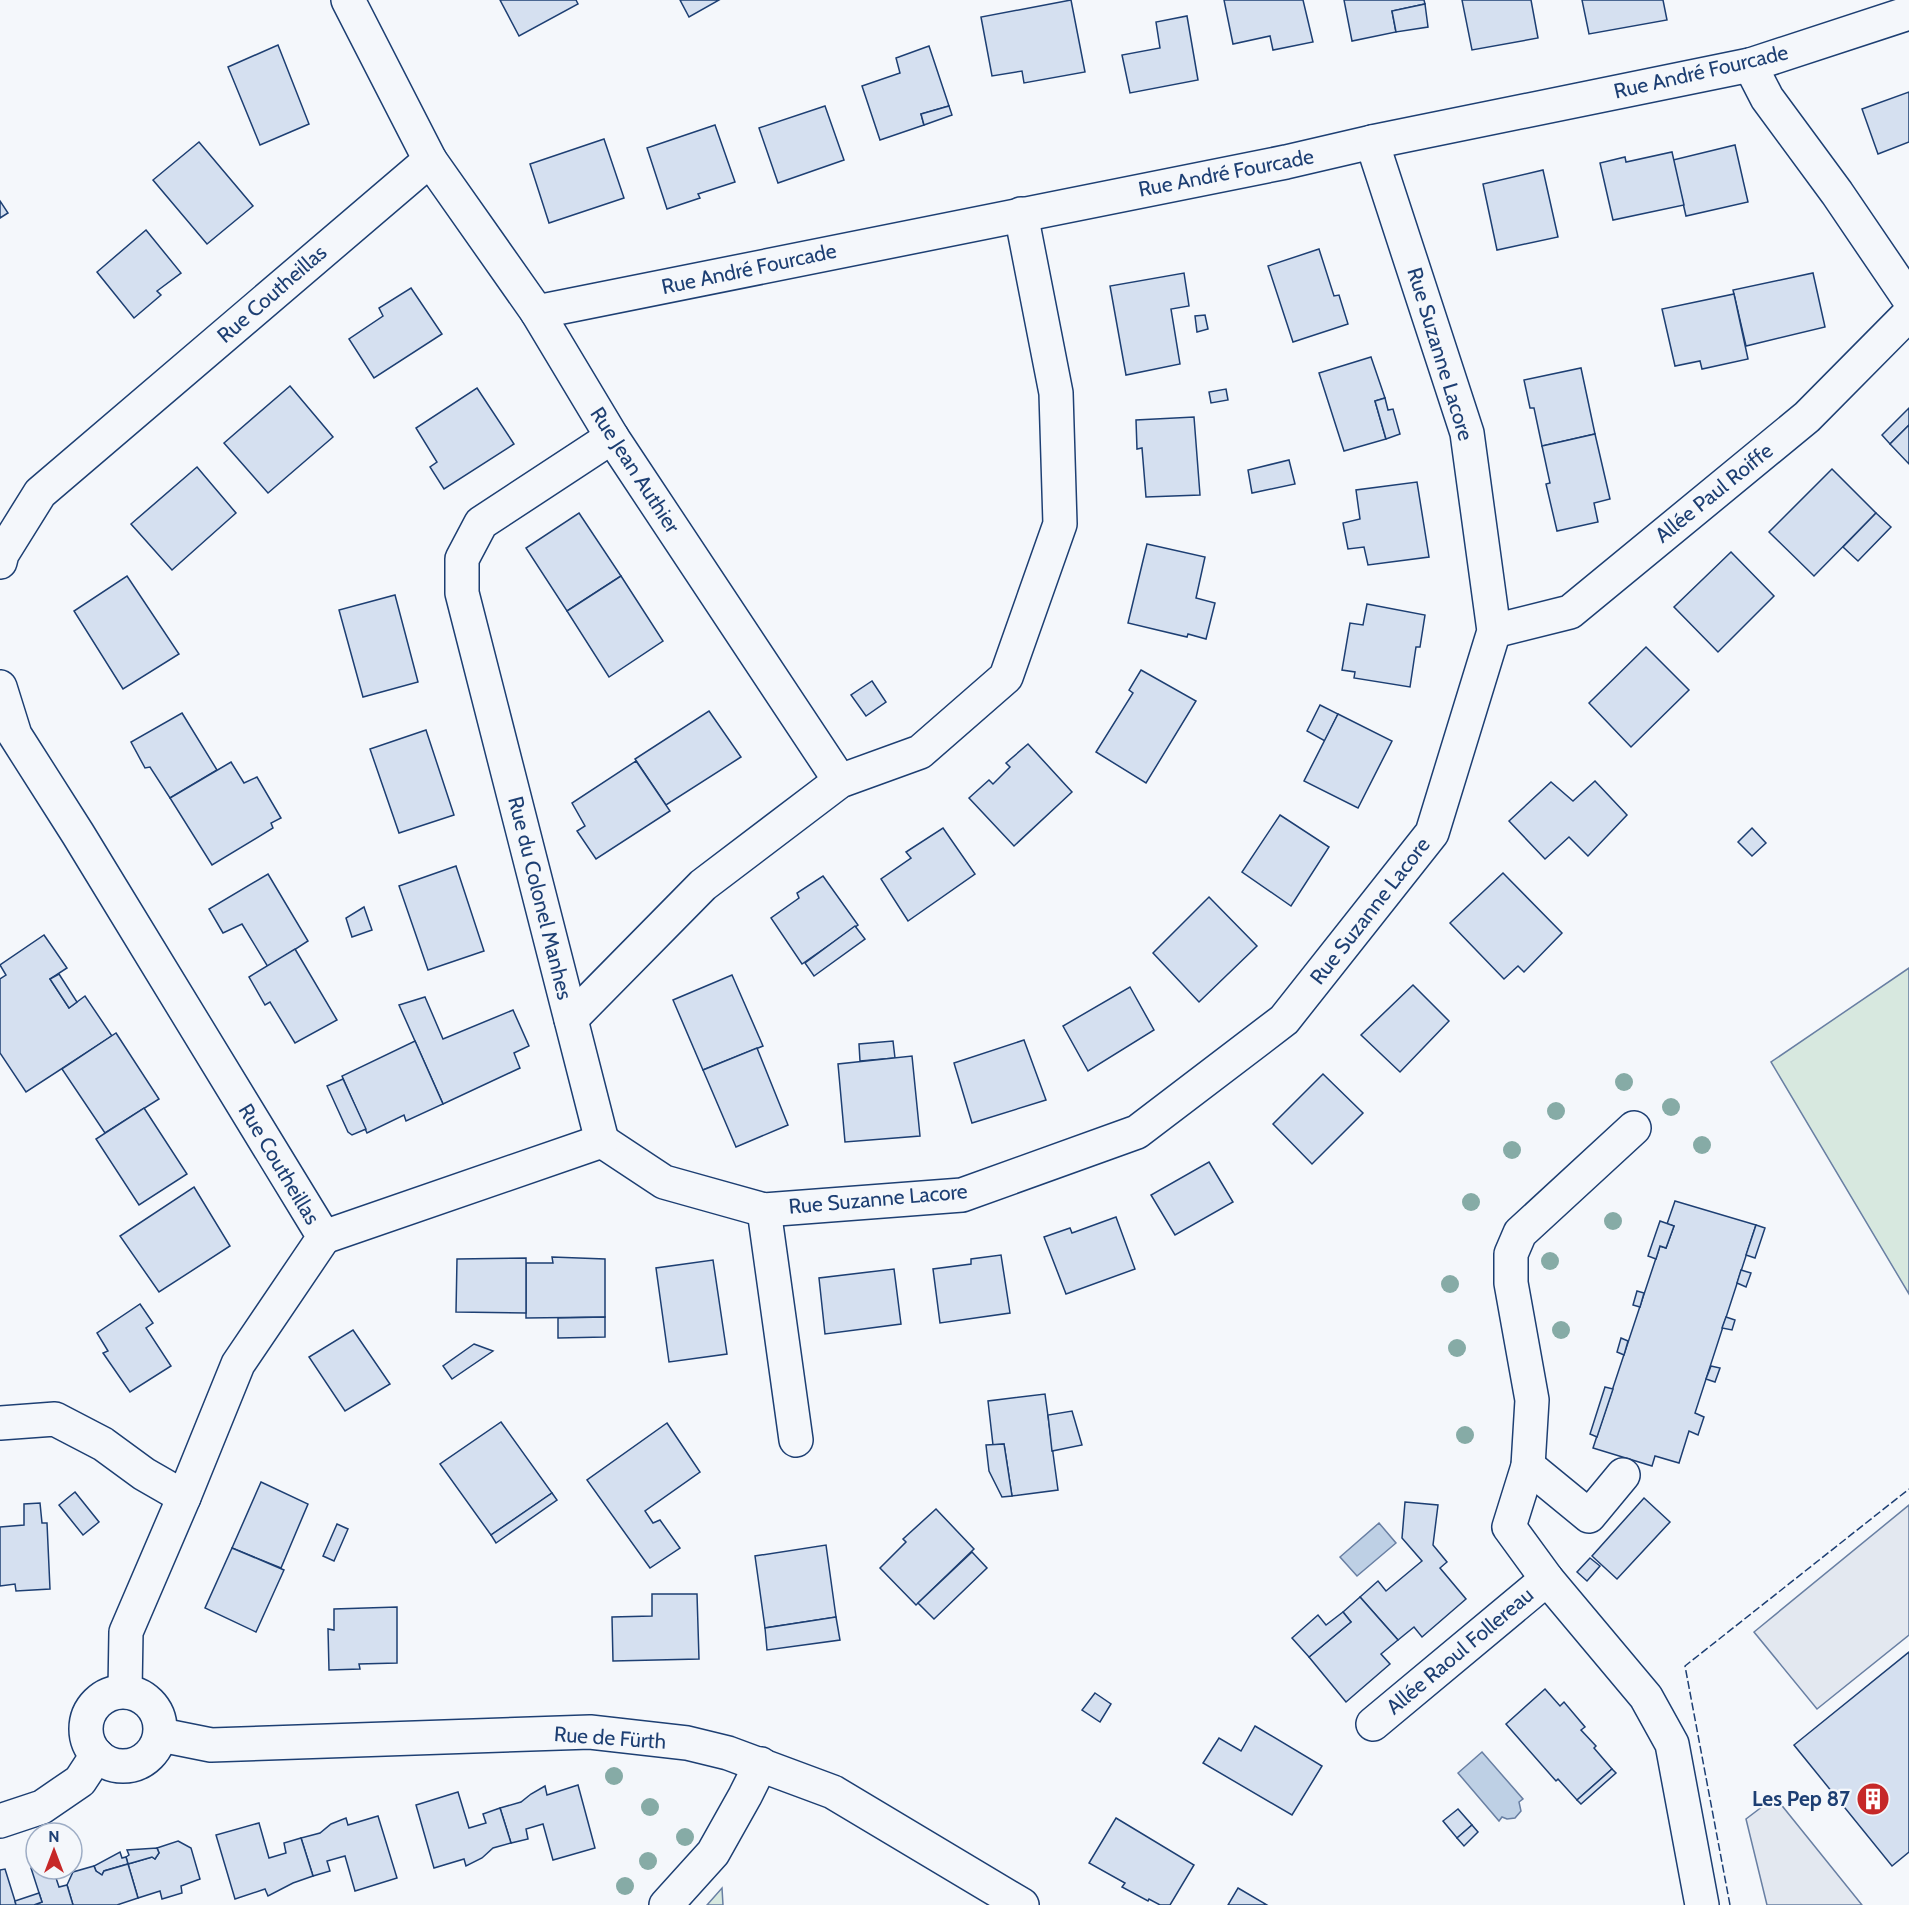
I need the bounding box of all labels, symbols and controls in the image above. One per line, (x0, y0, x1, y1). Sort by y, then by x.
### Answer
street label: Rue André Fourcade (1611, 39, 1791, 104)
street label: Rue André Fourcade (1136, 143, 1316, 202)
street label: Rue André Fourcade (659, 238, 839, 299)
street label: Rue Coutheillas (212, 239, 332, 348)
street label: Rue Suzanne Lacore (1402, 264, 1479, 444)
street label: Rue Jean Authier (585, 402, 686, 538)
street label: Allée Paul Roiffe (1650, 437, 1778, 548)
street label: Rue du Colonel Manhes (503, 794, 578, 1002)
street label: Rue Suzanne Lacore (1304, 832, 1435, 989)
street label: Rue Coutheillas (234, 1099, 325, 1229)
street label: Rue Suzanne Lacore (787, 1178, 969, 1219)
street label: Allée Raoul Follereau (1381, 1582, 1538, 1719)
street label: Rue de Fürth (553, 1721, 667, 1754)
building icon: Les Pep 87 (1855, 1781, 1891, 1817)
place label: Les Pep 87 (1752, 1786, 1850, 1811)
north arrow (24, 1821, 84, 1881)
text: N (48, 1827, 60, 1846)

